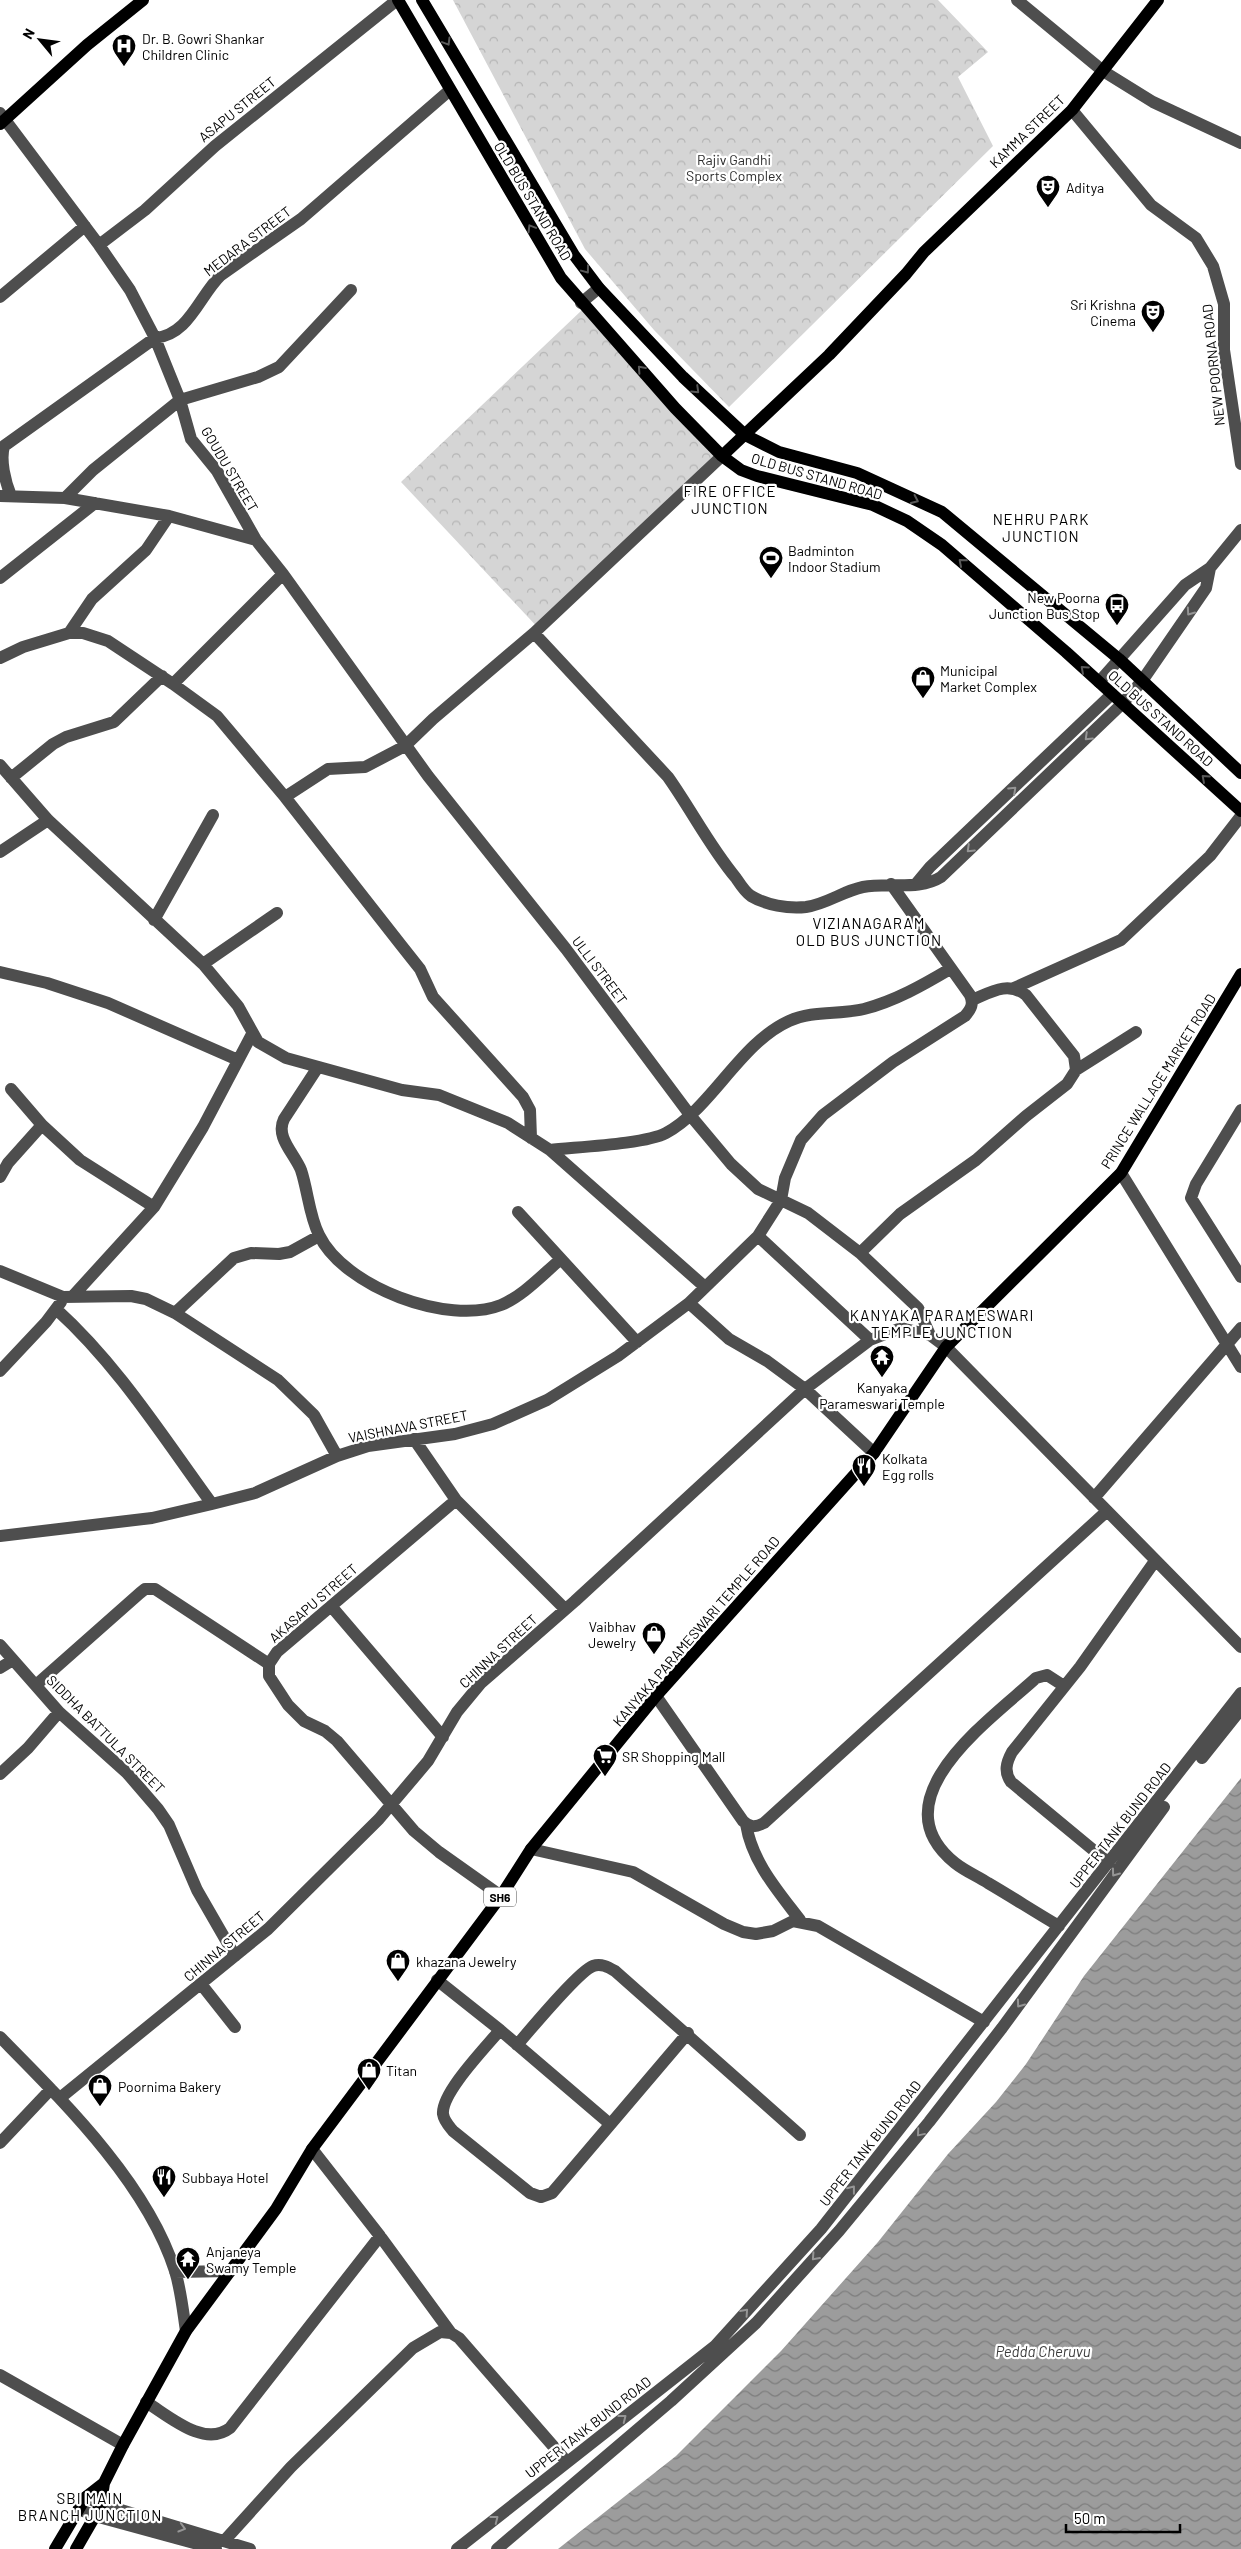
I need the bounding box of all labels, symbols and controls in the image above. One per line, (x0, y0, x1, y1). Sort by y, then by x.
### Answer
north arrow (15, 15, 65, 65)
text: N (19, 25, 38, 42)
place label: Dr. B. Gowri Shankar Children Clinic (142, 30, 264, 63)
hospital icon: Dr. B. Gowri Shankar Children Clinic (111, 33, 137, 67)
one-way arrow (440, 36, 450, 45)
street label: ASAPU STREET (195, 73, 279, 145)
street label: KAMMA STREET (986, 91, 1068, 171)
street label: OLD BUS STAND ROAD (491, 138, 575, 264)
park label: Rajiv Gandhi Sports Complex (686, 151, 782, 184)
theatre icon: Aditya (1035, 174, 1061, 208)
place label: Aditya (1066, 179, 1104, 196)
street label: MEDARA STREET (200, 203, 294, 279)
one-way arrow (527, 224, 537, 233)
one-way arrow (580, 264, 588, 273)
place label: Sri Krishna Cinema (1070, 296, 1136, 329)
theatre icon: Sri Krishna Cinema (1140, 299, 1166, 333)
street label: NEW POORNA ROAD (1198, 303, 1228, 427)
one-way arrow (638, 366, 647, 375)
one-way arrow (690, 384, 699, 393)
street label: GOUDU STREET (198, 423, 262, 515)
street label: OLD BUS STAND ROAD (749, 449, 885, 503)
district label: FIRE OFFICE JUNCTION (683, 482, 777, 517)
one-way arrow (910, 494, 919, 504)
district label: NEHRU PARK JUNCTION (993, 510, 1089, 545)
place label: Badminton Indoor Stadium (788, 542, 881, 575)
sports icon: Badminton Indoor Stadium (758, 545, 784, 579)
one-way arrow (958, 559, 967, 568)
place label: New Poorna Junction Bus Stop (989, 589, 1100, 622)
bus stop icon: New Poorna Junction Bus Stop (1104, 592, 1130, 626)
one-way arrow (1187, 606, 1196, 616)
place label: Municipal Market Complex (940, 662, 1037, 695)
shop icon: Municipal Market Complex (910, 665, 936, 699)
one-way arrow (1081, 666, 1090, 675)
street label: OLD BUS STAND ROAD (1105, 666, 1217, 770)
one-way arrow (1085, 731, 1094, 740)
one-way arrow (1201, 775, 1210, 784)
one-way arrow (1007, 787, 1016, 796)
one-way arrow (967, 843, 976, 852)
district label: VIZIANAGARAM OLD BUS JUNCTION (796, 914, 942, 949)
street label: ULLI STREET (569, 933, 631, 1007)
street label: PRINCE WALLACE MARKET ROAD (1097, 990, 1219, 1172)
district label: KANYAKA PARAMESWARI TEMPLE JUNCTION (850, 1306, 1034, 1341)
temple icon: Kanyaka Parameswari Temple (869, 1344, 895, 1378)
place label: Kanyaka Parameswari Temple (819, 1379, 945, 1412)
street label: VAISHNAVA STREET (347, 1406, 469, 1446)
place label: Kolkata Egg rolls (882, 1450, 934, 1483)
restaurant icon: Kolkata Egg rolls (851, 1453, 877, 1487)
street label: KANYAKA PARAMESWARI TEMPLE ROAD (609, 1533, 783, 1729)
street label: AKASAPU STREET (265, 1560, 361, 1646)
street label: CHINNA STREET (455, 1610, 541, 1692)
place label: Vaibhav Jewelry (588, 1618, 637, 1651)
shop icon: Vaibhav Jewelry (641, 1621, 667, 1655)
street label: SIDDHA BATTULA STREET (43, 1671, 169, 1797)
supermarket icon: SR Shopping Mall (592, 1743, 618, 1777)
place label: SR Shopping Mall (622, 1748, 725, 1765)
street label: UPPER TANK BUND ROAD (1066, 1759, 1174, 1891)
one-way arrow (1112, 1867, 1121, 1877)
road number: SH6 (484, 1888, 516, 1906)
street label: CHINNA STREET (180, 1907, 268, 1985)
shop icon: khazana Jewelry (385, 1948, 411, 1982)
place label: khazana Jewelry (416, 1953, 517, 1970)
one-way arrow (1017, 1998, 1026, 2008)
shop icon: Titan (356, 2057, 382, 2091)
place label: Titan (386, 2062, 417, 2079)
shop icon: Poornima Bakery (87, 2073, 113, 2107)
street label: UPPER TANK BUND ROAD (816, 2077, 924, 2209)
place label: Poornima Bakery (118, 2078, 222, 2095)
one-way arrow (918, 2127, 926, 2136)
restaurant icon: Subbaya Hotel (151, 2164, 177, 2198)
place label: Subbaya Hotel (182, 2169, 269, 2186)
one-way arrow (847, 2186, 856, 2195)
place label: Anjaneya Swamy Temple (206, 2243, 296, 2276)
temple icon: Anjaneya Swamy Temple (175, 2246, 201, 2280)
one-way arrow (812, 2251, 821, 2260)
one-way arrow (740, 2308, 749, 2317)
water label: Pedda Cheruvu (996, 2342, 1091, 2360)
street label: UPPER TANK BUND ROAD (522, 2373, 654, 2481)
one-way arrow (617, 2415, 627, 2424)
district label: SBI MAIN BRANCH JUNCTION (18, 2489, 162, 2524)
scale bar (1066, 2502, 1180, 2534)
text: 50 m (1074, 2509, 1106, 2527)
one-way arrow (490, 2515, 499, 2524)
one-way arrow (178, 2522, 186, 2532)

